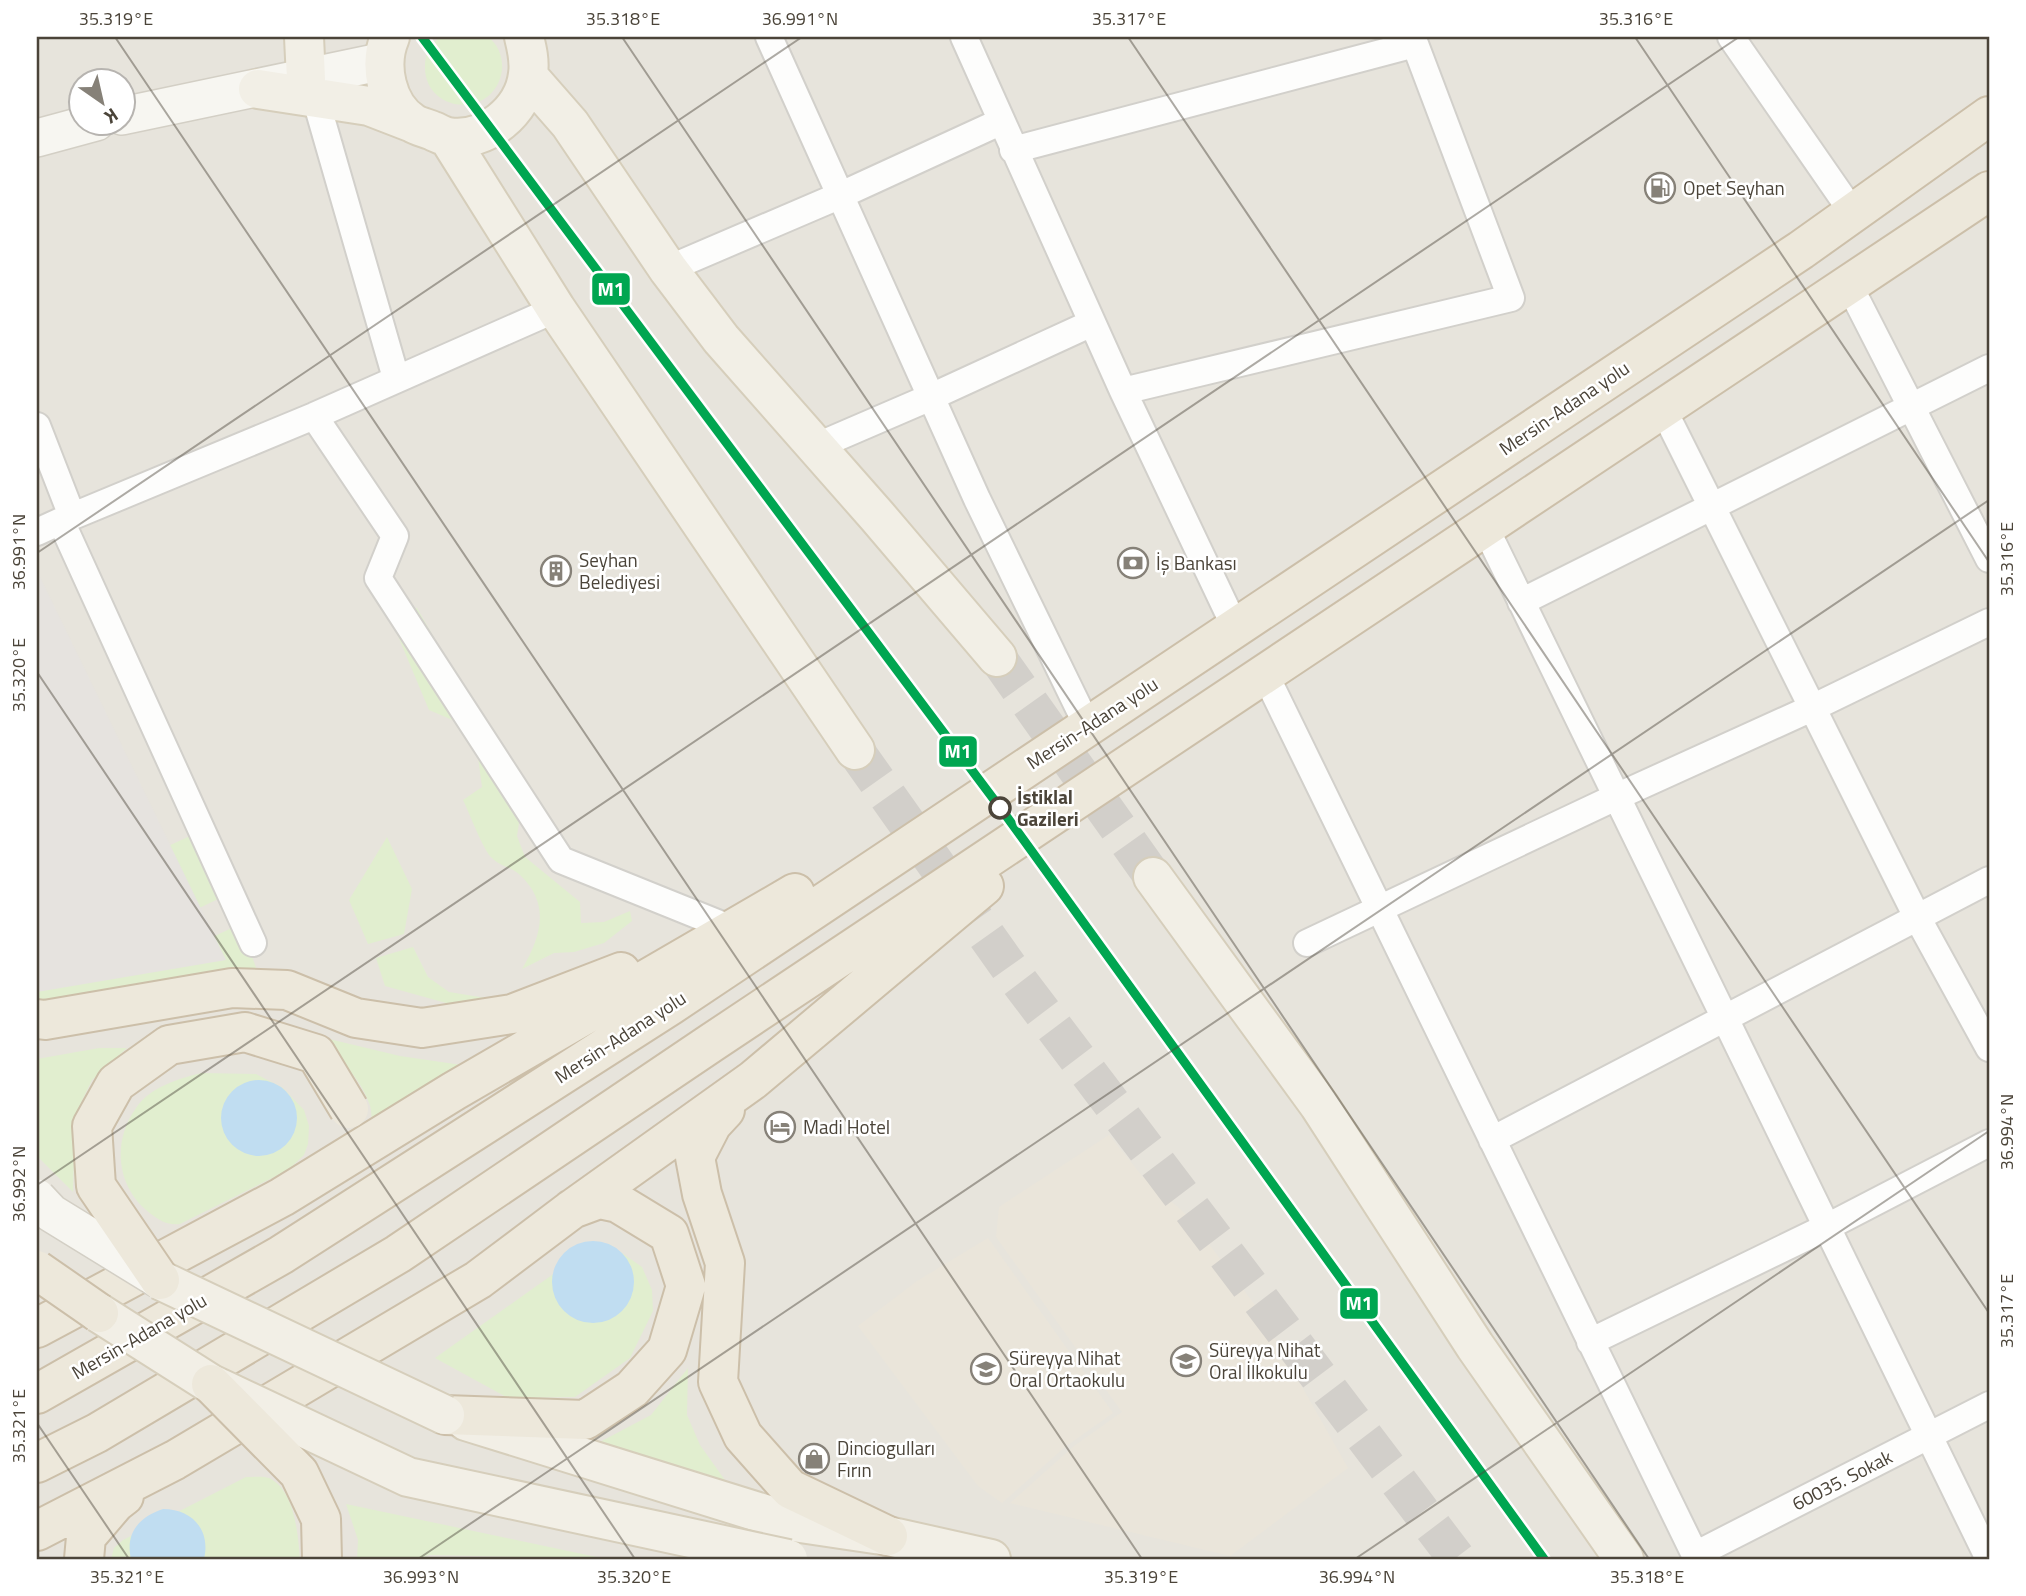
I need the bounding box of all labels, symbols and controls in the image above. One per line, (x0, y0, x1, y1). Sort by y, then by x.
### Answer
text: 35.319°E (79, 5, 153, 32)
text: 35.318°E (586, 5, 660, 32)
text: 36.991°N (762, 5, 838, 32)
text: 35.317°E (1092, 5, 1166, 32)
text: 35.316°E (1599, 5, 1673, 32)
north arrow (66, 66, 136, 136)
text: K (99, 101, 125, 132)
fuel station icon: Opet Seyhan (1643, 171, 1677, 205)
place label: Opet Seyhan (1683, 173, 1785, 202)
line badge: M1 (591, 272, 631, 306)
text: M1 (598, 274, 624, 303)
street label: Mersin-Adana yolu (1493, 353, 1635, 462)
text: 36.991°N (5, 514, 32, 590)
text: 35.316°E (1993, 522, 2020, 596)
place label: Seyhan Belediyesi (579, 545, 660, 596)
bank icon: İş Bankası (1116, 546, 1150, 580)
place label: İş Bankası (1156, 548, 1237, 577)
building icon: Seyhan Belediyesi (539, 554, 573, 588)
text: 35.320°E (5, 638, 32, 712)
street label: Mersin-Adana yolu (1020, 669, 1163, 776)
line badge: M1 (938, 735, 978, 768)
text: M1 (945, 736, 971, 765)
place label: İstiklal Gazileri (1017, 782, 1079, 833)
marker: İstiklal Gazileri (989, 797, 1011, 819)
street label: Mersin-Adana yolu (548, 983, 691, 1090)
text: 36.994°N (1993, 1094, 2020, 1170)
hotel icon: Madi Hotel (763, 1110, 797, 1144)
place label: Madi Hotel (803, 1112, 890, 1141)
text: 36.992°N (5, 1146, 32, 1222)
text: 35.317°E (1993, 1274, 2020, 1348)
street label: Mersin-Adana yolu (66, 1285, 212, 1386)
line badge: M1 (1339, 1287, 1379, 1320)
text: M1 (1346, 1288, 1372, 1317)
place label: Süreyya Nihat Oral İlkokulu (1209, 1335, 1321, 1386)
place label: Süreyya Nihat Oral Ortaokulu (1009, 1343, 1125, 1394)
school or university icon: Süreyya Nihat Oral İlkokulu (1169, 1344, 1203, 1378)
school or university icon: Süreyya Nihat Oral Ortaokulu (969, 1352, 1003, 1386)
text: 35.321°E (5, 1389, 32, 1463)
place label: Dinciogulları Fırın (837, 1433, 935, 1484)
shop icon: Dinciogulları Fırın (797, 1442, 831, 1476)
street label: 60035. Sokak (1786, 1442, 1897, 1517)
text: 35.321°E (90, 1563, 164, 1590)
text: 36.993°N (383, 1563, 459, 1590)
text: 35.320°E (597, 1563, 671, 1590)
text: 35.319°E (1104, 1563, 1178, 1590)
text: 36.994°N (1319, 1563, 1395, 1590)
text: 35.318°E (1610, 1563, 1684, 1590)

